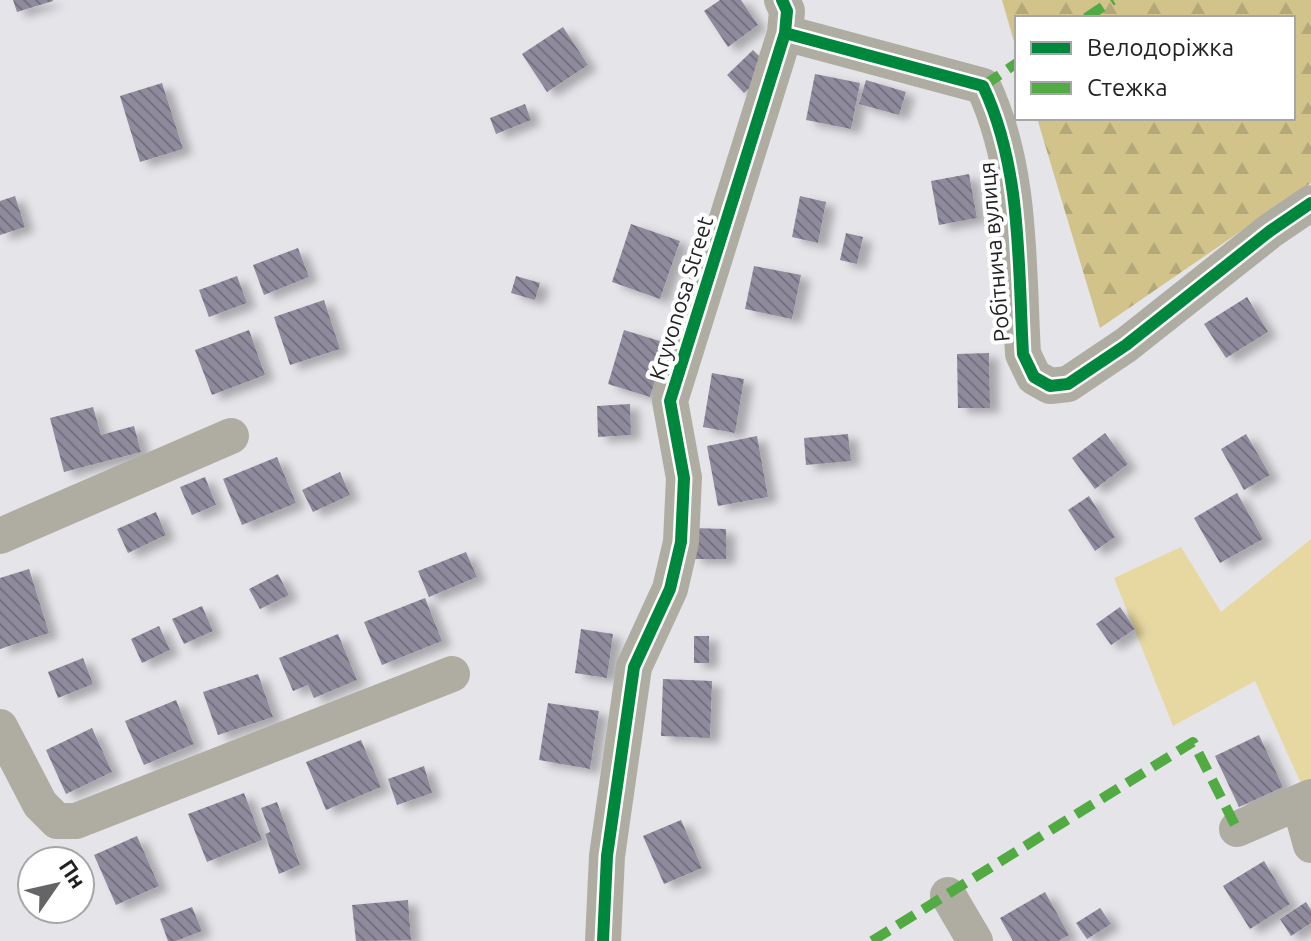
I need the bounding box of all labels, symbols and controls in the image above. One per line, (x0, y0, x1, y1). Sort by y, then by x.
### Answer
legend (1015, 16, 1295, 120)
text: Велодоріжка (1087, 34, 1234, 61)
text: Стежка (1087, 74, 1168, 101)
street label: Робітнича вулиця (973, 161, 1014, 343)
street label: Kryvonosa Street (644, 213, 717, 383)
north arrow (16, 845, 96, 925)
text: Пн (55, 855, 91, 892)

